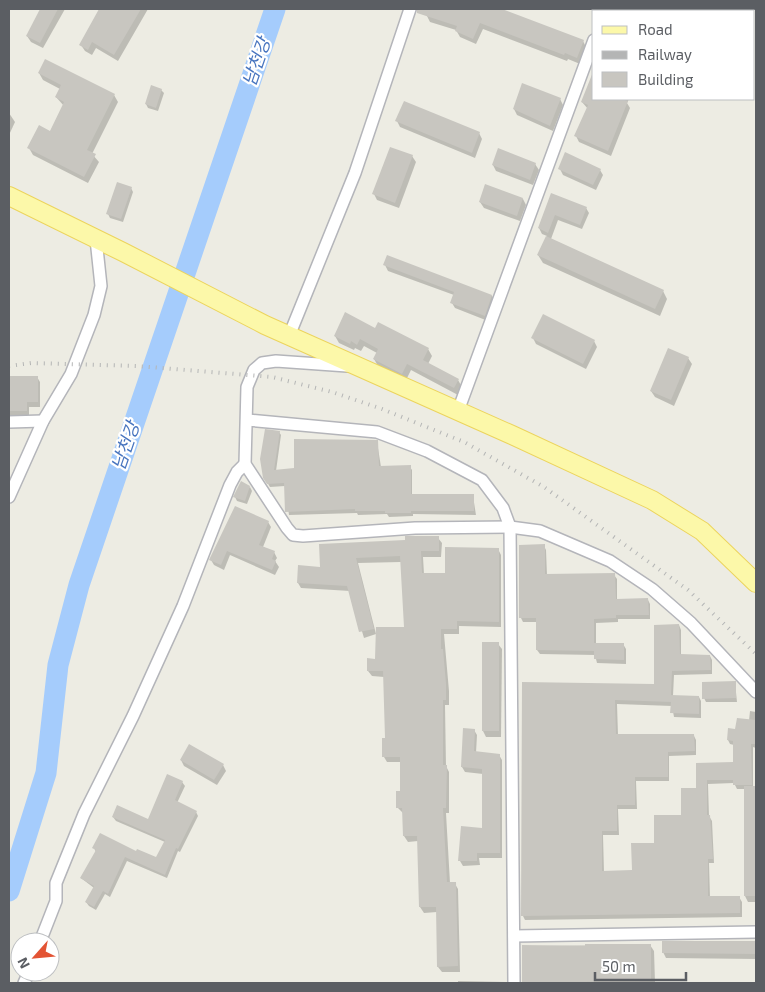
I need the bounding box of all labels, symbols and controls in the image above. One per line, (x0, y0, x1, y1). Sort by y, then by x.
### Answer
legend (592, 10, 755, 100)
text: Road (638, 20, 673, 38)
water label: 남천강 (238, 32, 275, 89)
text: Railway (638, 45, 692, 63)
text: Building (638, 70, 694, 88)
water label: 남천강 (107, 416, 144, 473)
north arrow (10, 932, 60, 982)
scale bar (595, 950, 686, 982)
text: N (13, 955, 33, 971)
text: 50 m (602, 957, 636, 975)

